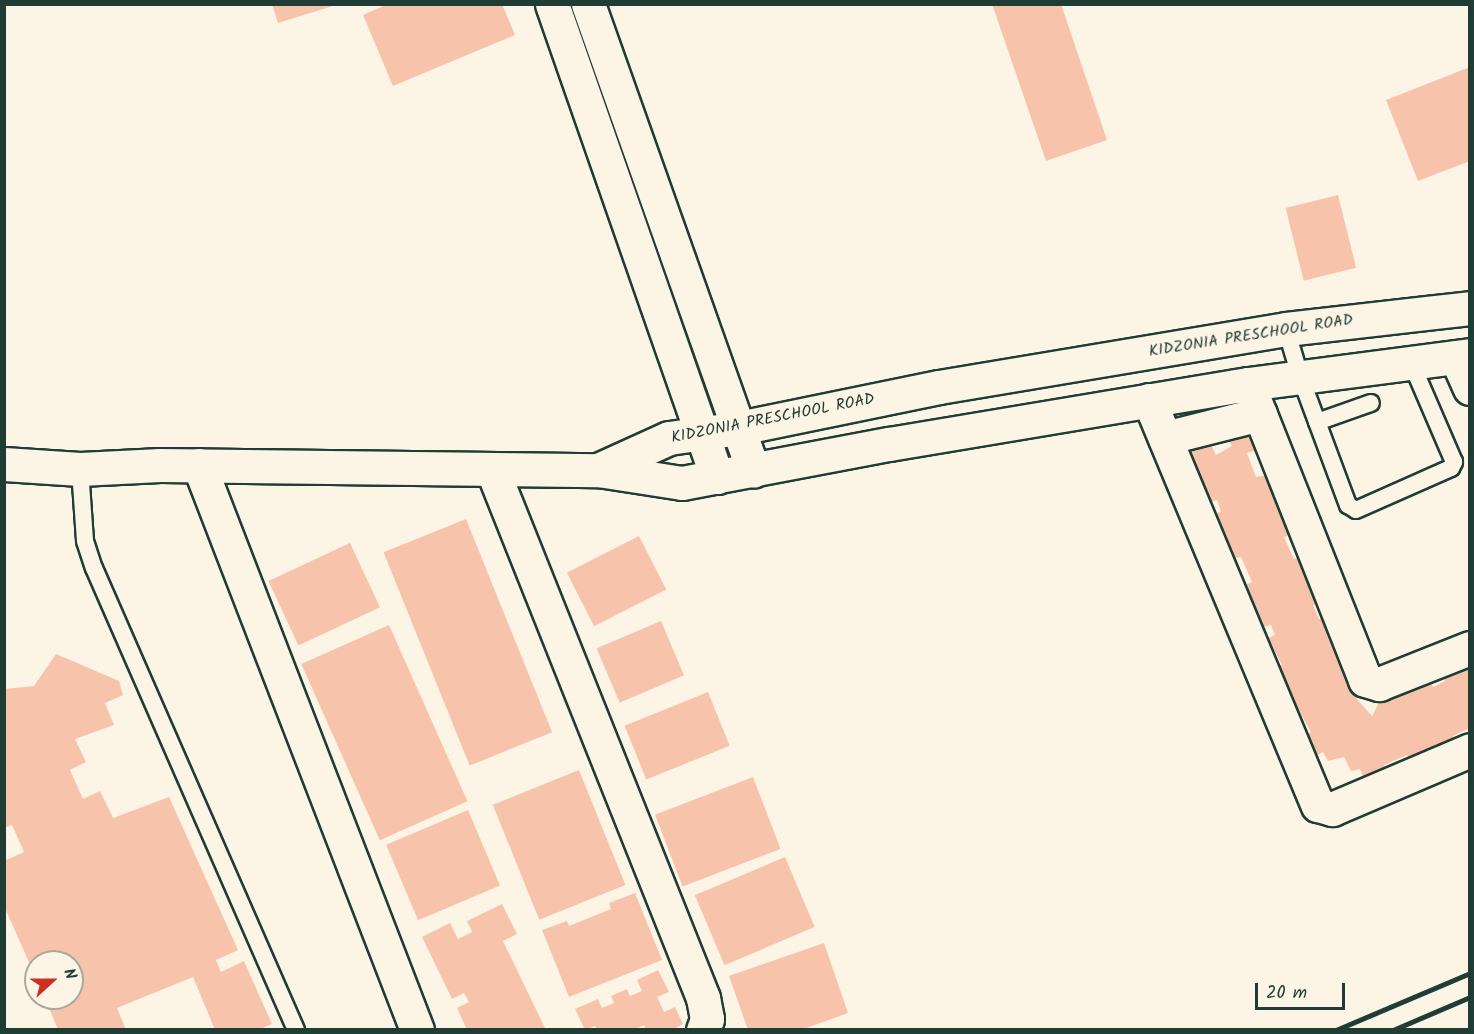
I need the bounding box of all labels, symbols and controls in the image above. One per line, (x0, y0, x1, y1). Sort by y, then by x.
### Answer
street label: KIDZONIA PRESCHOOL ROAD (1147, 310, 1355, 362)
street label: KIDZONIA PRESCHOOL ROAD (670, 390, 876, 448)
north arrow (24, 950, 84, 1010)
text: N (56, 965, 83, 983)
scale bar (1258, 971, 1348, 1009)
text: 20 m (1266, 979, 1307, 1008)

